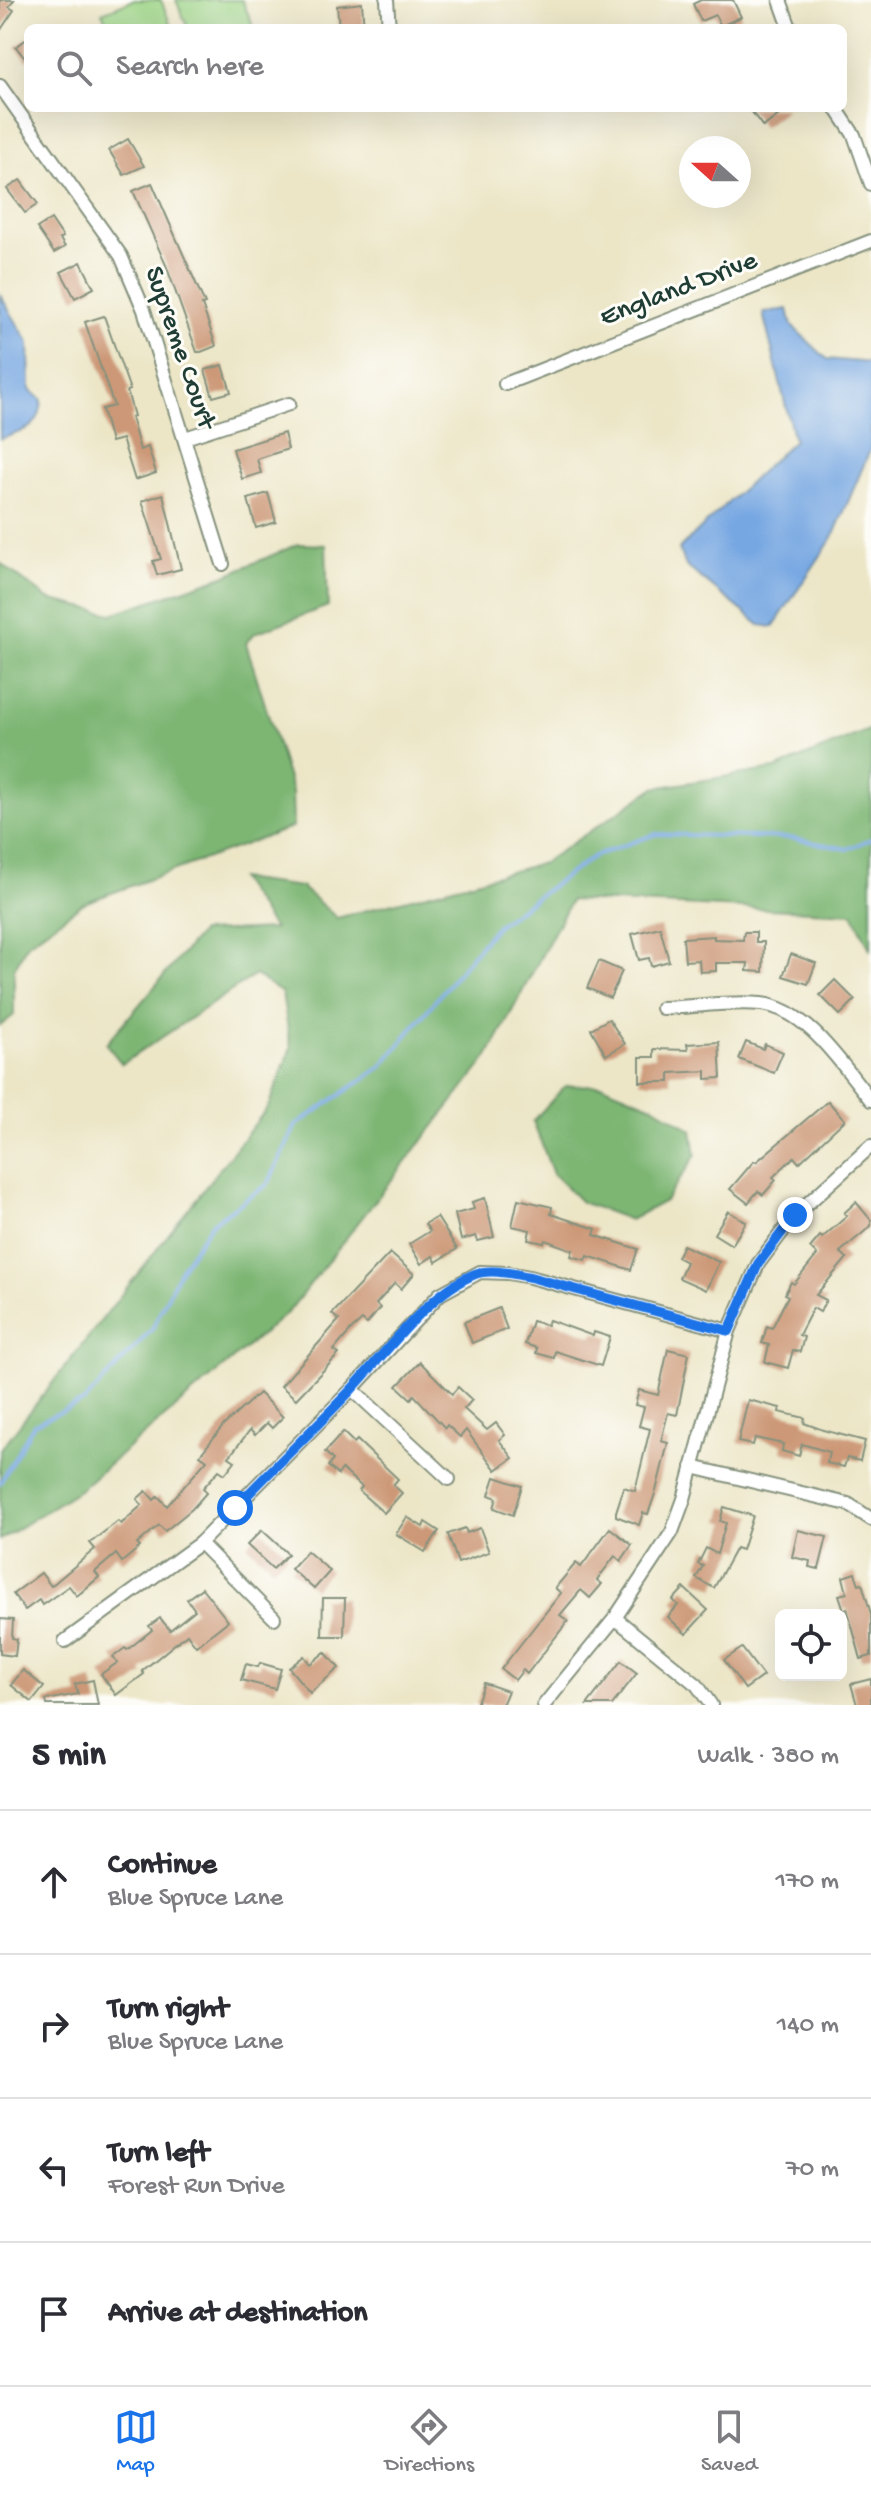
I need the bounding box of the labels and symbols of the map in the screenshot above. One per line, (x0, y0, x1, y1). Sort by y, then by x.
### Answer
north arrow (679, 136, 751, 208)
street label: England Drive (596, 245, 763, 335)
street label: Supreme Court (136, 263, 223, 436)
route end (777, 1197, 813, 1233)
route start (217, 1490, 253, 1526)

